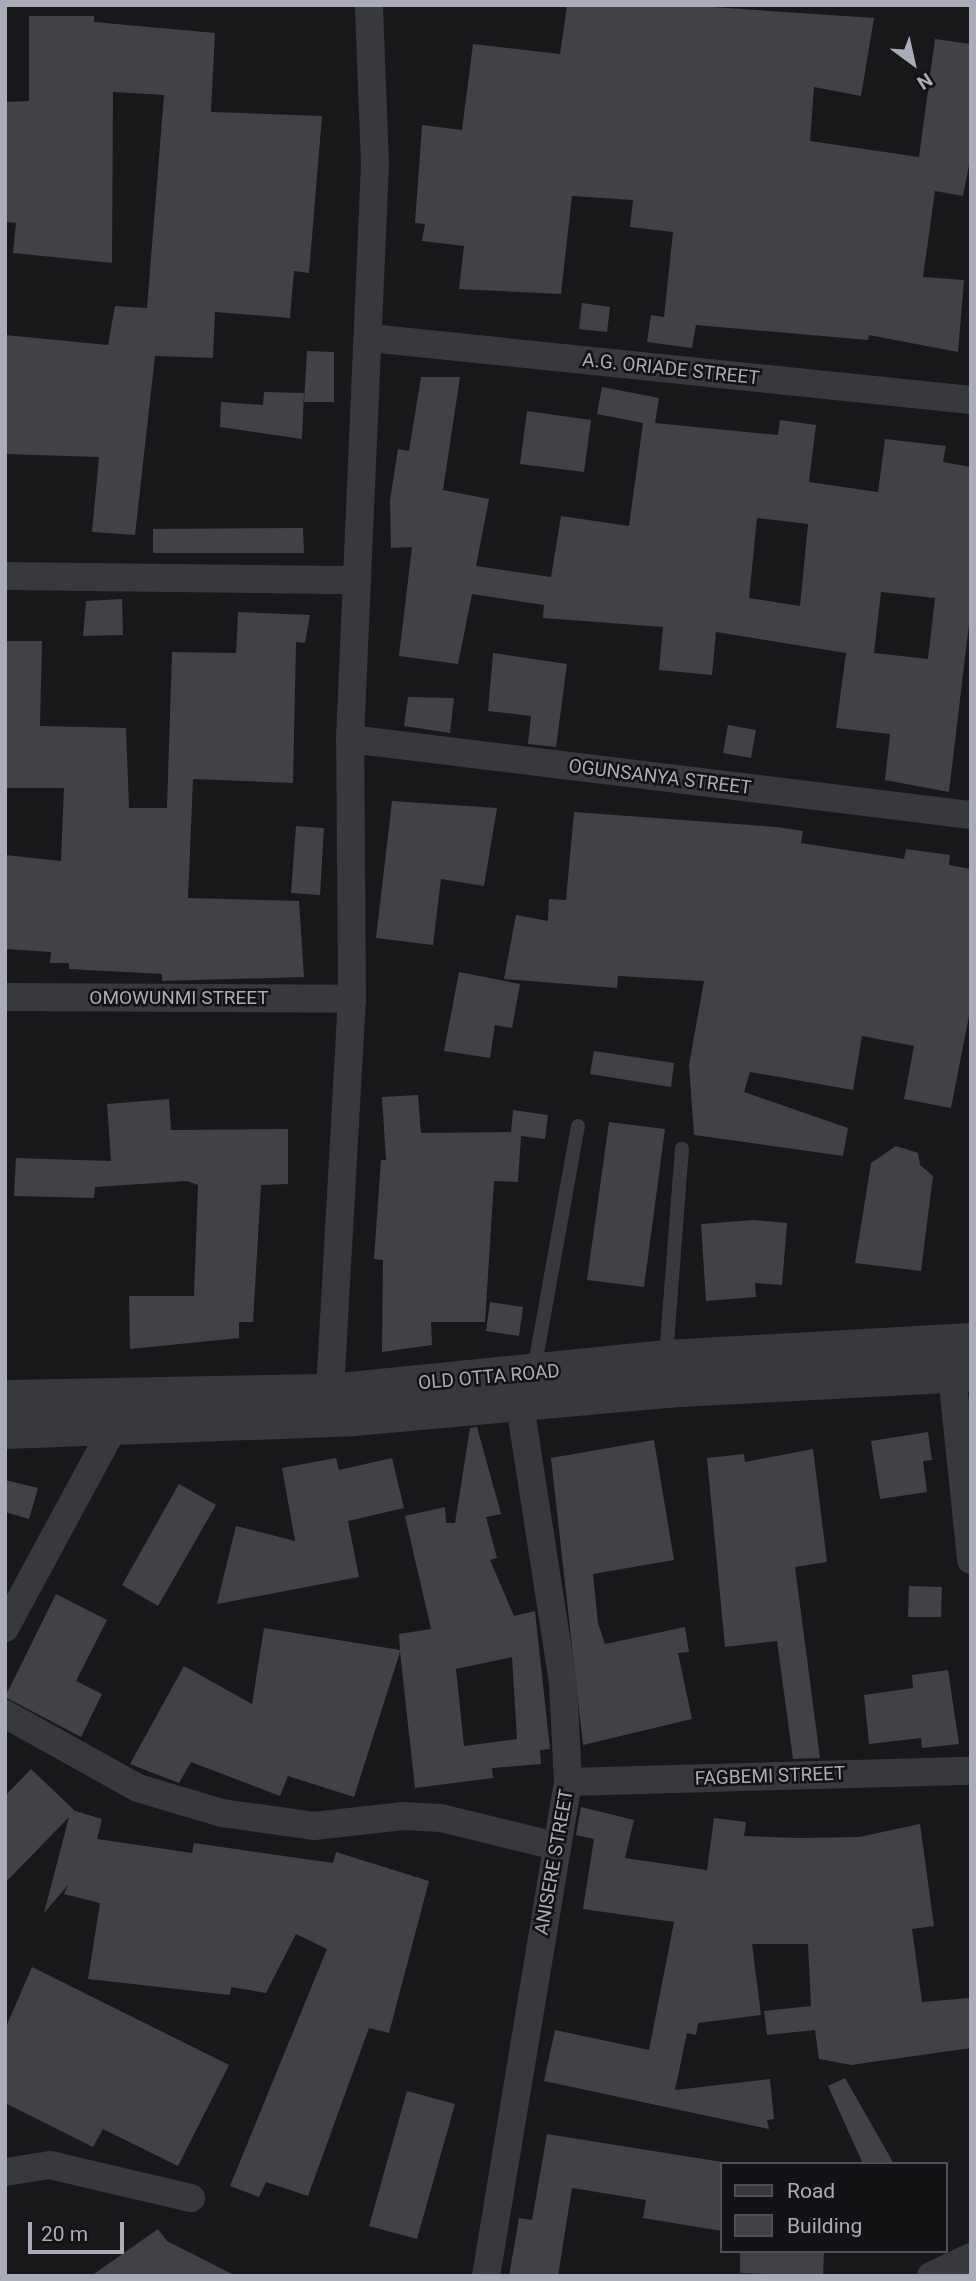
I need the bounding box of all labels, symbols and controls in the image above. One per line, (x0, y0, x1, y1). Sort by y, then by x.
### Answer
north arrow (878, 28, 948, 98)
text: N (913, 68, 937, 94)
street label: A.G. ORIADE STREET (581, 348, 761, 390)
street label: OGUNSANYA STREET (567, 754, 753, 800)
street label: OMOWUNMI STREET (89, 987, 269, 1009)
street label: OLD OTTA ROAD (417, 1359, 561, 1395)
street label: FAGBEMI STREET (694, 1762, 846, 1790)
street label: ANISERE STREET (530, 1787, 578, 1937)
legend (720, 2162, 948, 2253)
text: Road (787, 2179, 835, 2203)
scale bar (32, 2208, 128, 2252)
text: Building (787, 2214, 862, 2238)
text: 20 m (41, 2222, 88, 2246)

